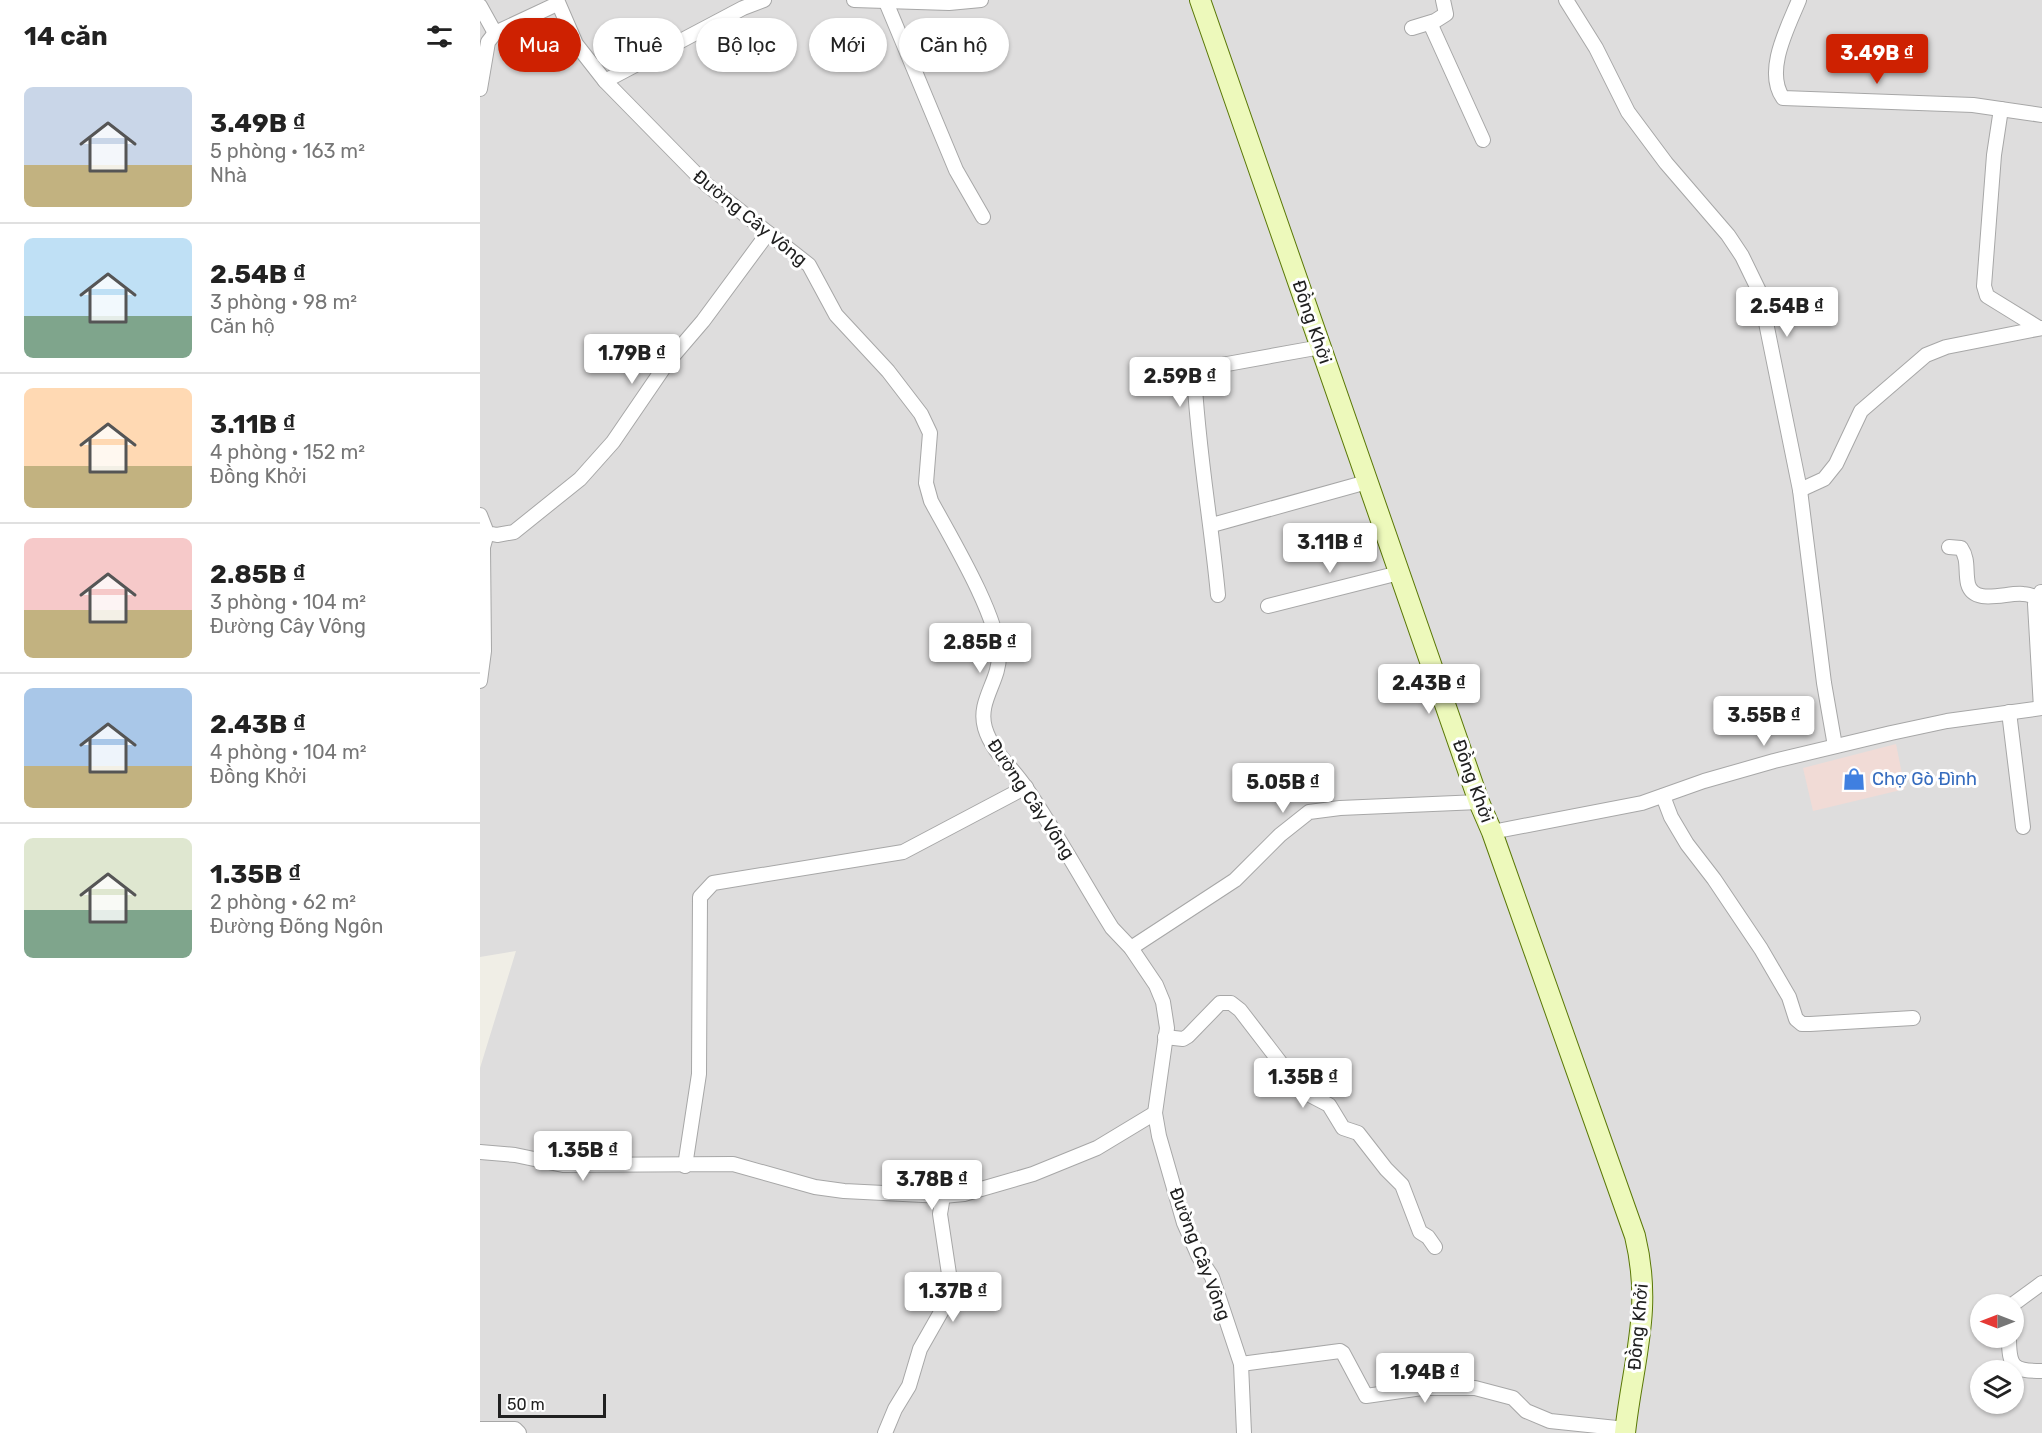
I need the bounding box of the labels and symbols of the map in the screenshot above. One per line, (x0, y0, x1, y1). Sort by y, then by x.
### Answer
pin: 3.49B ₫ (1822, 34, 1932, 85)
street label: Đường Cây Vông (689, 165, 811, 271)
street label: Đồng Khởi (1287, 277, 1337, 367)
pin: 2.54B ₫ (1732, 287, 1842, 338)
pin: 1.79B ₫ (577, 334, 687, 385)
pin: 2.59B ₫ (1125, 357, 1235, 408)
pin: 3.11B ₫ (1275, 523, 1385, 574)
pin: 2.85B ₫ (925, 623, 1035, 674)
pin: 2.43B ₫ (1374, 664, 1484, 715)
pin: 3.55B ₫ (1709, 696, 1819, 747)
street label: Đường Cây Vông (983, 735, 1079, 863)
street label: Đồng Khởi (1448, 736, 1499, 826)
pin: 5.05B ₫ (1228, 763, 1338, 814)
shop icon: Chợ Gò Đình (1841, 766, 1867, 792)
place label: Chợ Gò Đình (1872, 768, 1977, 790)
pin: 1.35B ₫ (1248, 1058, 1358, 1109)
pin: 1.35B ₫ (528, 1131, 638, 1182)
pin: 3.78B ₫ (877, 1160, 987, 1211)
street label: Đường Cây Vông (1165, 1185, 1235, 1323)
pin: 1.37B ₫ (898, 1272, 1008, 1323)
street label: Đồng Khởi (1622, 1283, 1653, 1371)
north arrow (1970, 1294, 2024, 1348)
pin: 1.94B ₫ (1370, 1353, 1480, 1404)
scale bar (498, 1391, 606, 1418)

